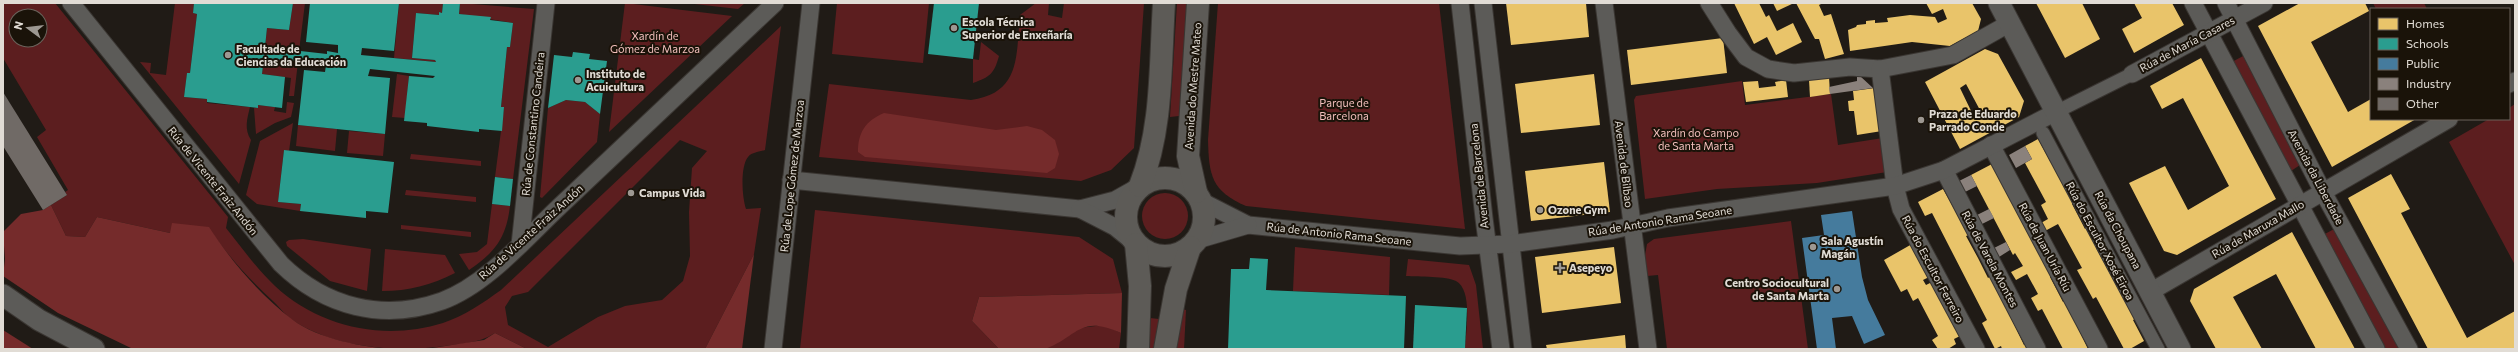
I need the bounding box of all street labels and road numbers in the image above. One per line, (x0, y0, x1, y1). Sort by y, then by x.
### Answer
street label: Rúa de María Casares (2137, 13, 2237, 74)
street label: Avenida do Mestre Mateo (1182, 21, 1203, 150)
street label: Rúa de Constantino Candeira (518, 51, 547, 196)
street label: Rúa de Lope Gómez de Marzoa (777, 99, 806, 253)
street label: Avenida de Bilbao (1613, 120, 1636, 209)
street label: Avenida de Barcelona (1467, 123, 1490, 229)
street label: Rúa de Vicente Fraiz Andón (166, 124, 261, 237)
street label: Avenida da Liberdade (2286, 127, 2347, 227)
street label: Rúa do Escultor Xosé Eiroa (2064, 179, 2137, 302)
street label: Rúa de Vicente Fraiz Andón (476, 181, 585, 282)
street label: Rúa da Choupana (2092, 189, 2144, 271)
street label: Rúa de Maruxa Mallo (2209, 197, 2307, 260)
street label: Rúa de Juan Uría Ríu (2016, 200, 2074, 294)
street label: Rúa de Antonio Rama Seoane (1587, 203, 1733, 238)
street label: Rúa de Varela Montes (1959, 208, 2021, 309)
street label: Rúa do Escultor Ferreiro (1900, 213, 1967, 325)
street label: Rúa de Antonio Rama Seoane (1266, 219, 1412, 248)

